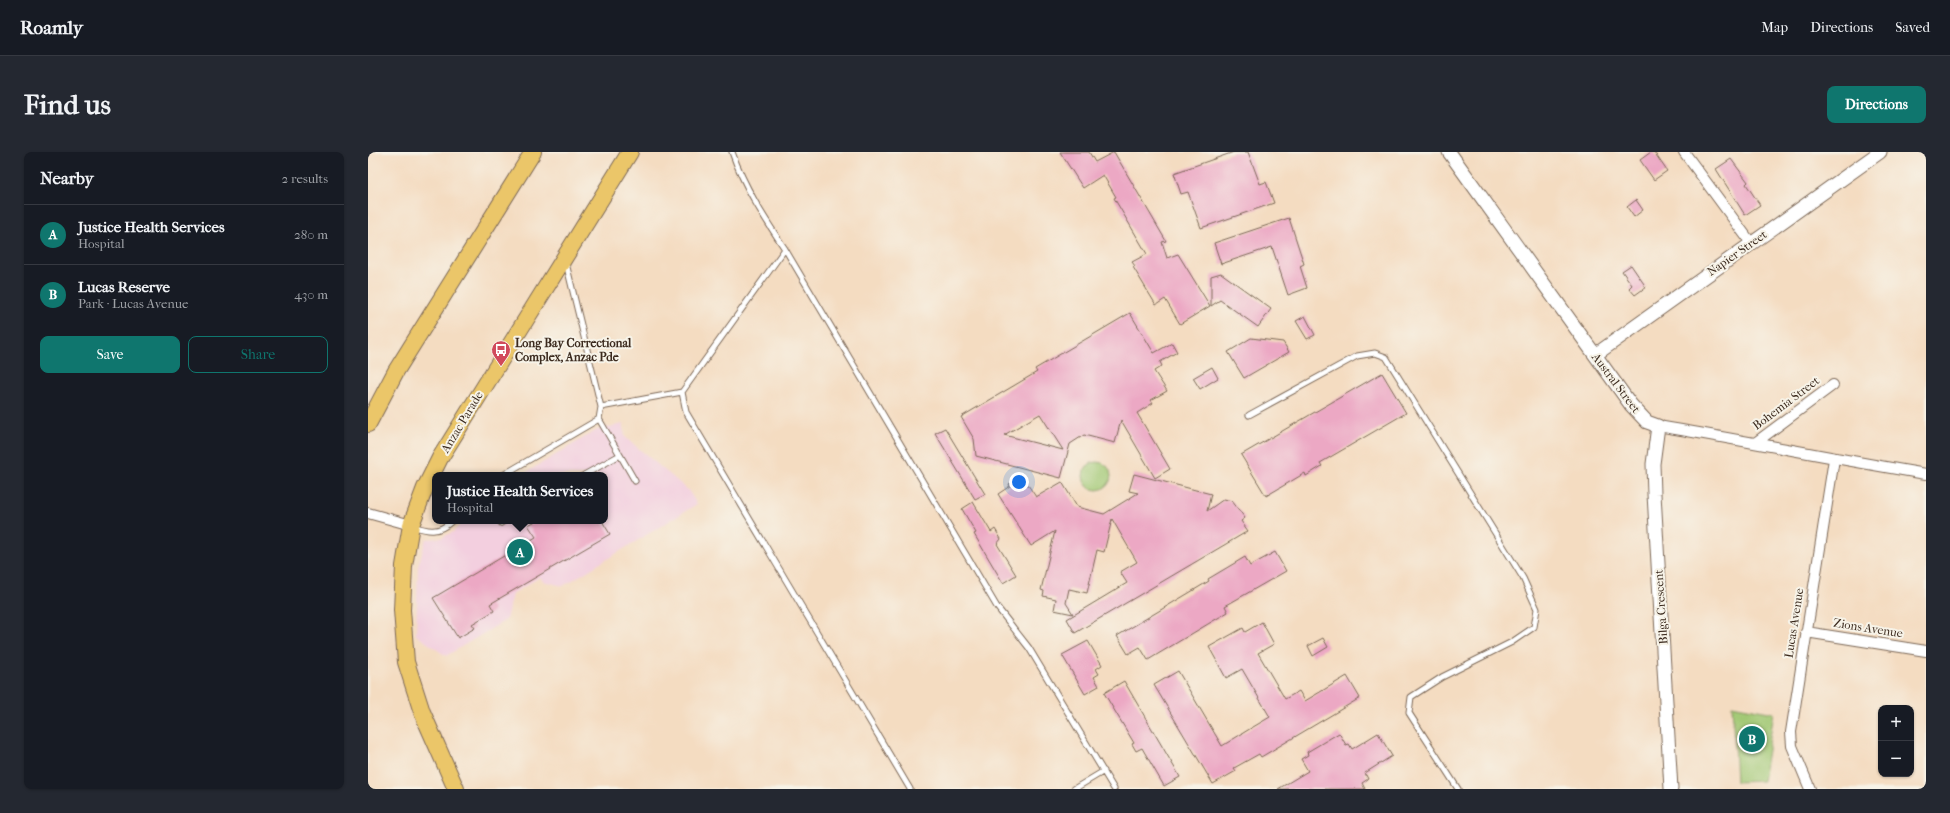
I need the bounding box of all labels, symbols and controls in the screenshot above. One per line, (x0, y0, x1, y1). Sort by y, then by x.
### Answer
text: Roamly (20, 17, 83, 39)
text: Map (1761, 19, 1788, 36)
text: Directions (1810, 19, 1873, 36)
text: Saved (1895, 19, 1930, 36)
button: Directions (1827, 86, 1926, 123)
text: Find us (24, 88, 111, 121)
text: Nearby (40, 168, 94, 188)
text: 2 results (282, 171, 328, 186)
text: Justice Health Services (78, 218, 224, 236)
text: A (49, 227, 57, 242)
text: 280 m (294, 227, 328, 242)
street label: Napier Street (1704, 227, 1770, 279)
text: Hospital (78, 236, 125, 251)
text: Lucas Reserve (78, 278, 170, 296)
text: B (49, 287, 57, 302)
text: 430 m (294, 287, 328, 302)
text: Park · Lucas Avenue (78, 296, 188, 311)
button: Save (40, 336, 180, 373)
button: Share (188, 336, 328, 373)
place label: Long Bay Correctional Complex, Anzac Pde (515, 336, 632, 365)
bus stop icon: Long Bay Correctional Complex, Anzac Pde (490, 339, 512, 367)
street label: Austral Street (1588, 349, 1643, 416)
street label: Bohemia Street (1750, 373, 1823, 433)
street label: Anzac Parade (438, 389, 486, 456)
popup (432, 472, 608, 524)
your location (1009, 472, 1029, 492)
text: Justice Health Services (447, 482, 593, 500)
text: Hospital (447, 500, 493, 515)
pin: A (507, 537, 533, 567)
street label: Bilga Crescent (1651, 568, 1671, 645)
street label: Lucas Avenue (1782, 587, 1806, 659)
street label: Zions Avenue (1832, 616, 1904, 640)
map controls (1878, 705, 1914, 777)
button: + (1878, 705, 1914, 741)
pin: B (1739, 724, 1765, 754)
button: − (1878, 741, 1914, 777)

